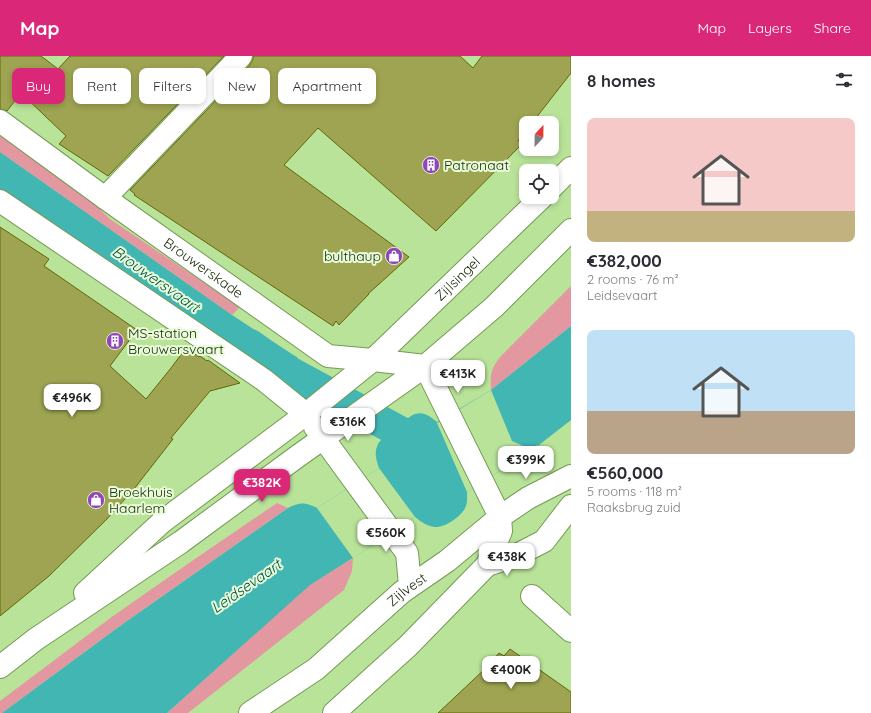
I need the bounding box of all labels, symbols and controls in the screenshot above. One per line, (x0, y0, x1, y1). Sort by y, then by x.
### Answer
text: Map (20, 16, 59, 40)
text: Map (697, 19, 726, 37)
text: Layers (748, 19, 792, 37)
text: Share (814, 19, 851, 37)
chip: Buy (12, 68, 65, 104)
chip: Rent (73, 68, 131, 104)
chip: Filters (139, 68, 206, 104)
chip: New (214, 68, 270, 104)
chip: Apartment (278, 68, 376, 104)
icon: filters (833, 69, 855, 91)
text: 8 homes (587, 70, 656, 91)
north arrow (519, 116, 559, 156)
map controls (519, 116, 559, 204)
icon: home (685, 144, 757, 216)
building icon: Patronaat (421, 155, 441, 175)
place label: Patronaat (444, 156, 509, 174)
button: locate (519, 164, 559, 204)
street label: Brouwerskade (160, 233, 247, 302)
water label: Brouwersvaart (109, 242, 205, 317)
shop icon: bulthaup (384, 246, 404, 266)
place label: bulthaup (324, 247, 381, 265)
text: €382,000 (587, 250, 662, 271)
street label: Zijlsingel (431, 253, 484, 305)
text: 2 rooms · 76 m² (587, 271, 679, 287)
text: Leidsevaart (587, 287, 657, 303)
place label: MS-station Brouwersvaart (128, 324, 224, 358)
building icon: MS-station Brouwersvaart (105, 331, 125, 351)
icon: home (685, 356, 757, 428)
pin: €413K (430, 360, 486, 394)
text: €413K (440, 365, 476, 381)
pin: €496K (44, 384, 100, 418)
text: €496K (53, 389, 91, 405)
pin: €316K (320, 408, 376, 442)
text: €316K (330, 413, 366, 429)
pin: €399K (498, 446, 554, 480)
text: €399K (507, 451, 545, 467)
text: €560,000 (587, 462, 663, 483)
pin: €382K (234, 469, 290, 503)
text: €382K (243, 474, 281, 490)
place label: Broekhuis Haarlem (109, 483, 172, 517)
text: 5 rooms · 118 m² (587, 483, 682, 499)
shop icon: Broekhuis Haarlem (86, 490, 106, 510)
text: Raaksbrug zuid (587, 499, 681, 515)
pin: €560K (358, 519, 414, 553)
text: €560K (366, 524, 406, 540)
pin: €438K (479, 543, 535, 577)
text: €438K (488, 548, 526, 564)
water label: Leidsevaart (207, 554, 286, 617)
street label: Zijlvest (383, 569, 430, 610)
pin: €400K (483, 656, 539, 690)
text: €400K (491, 661, 531, 677)

